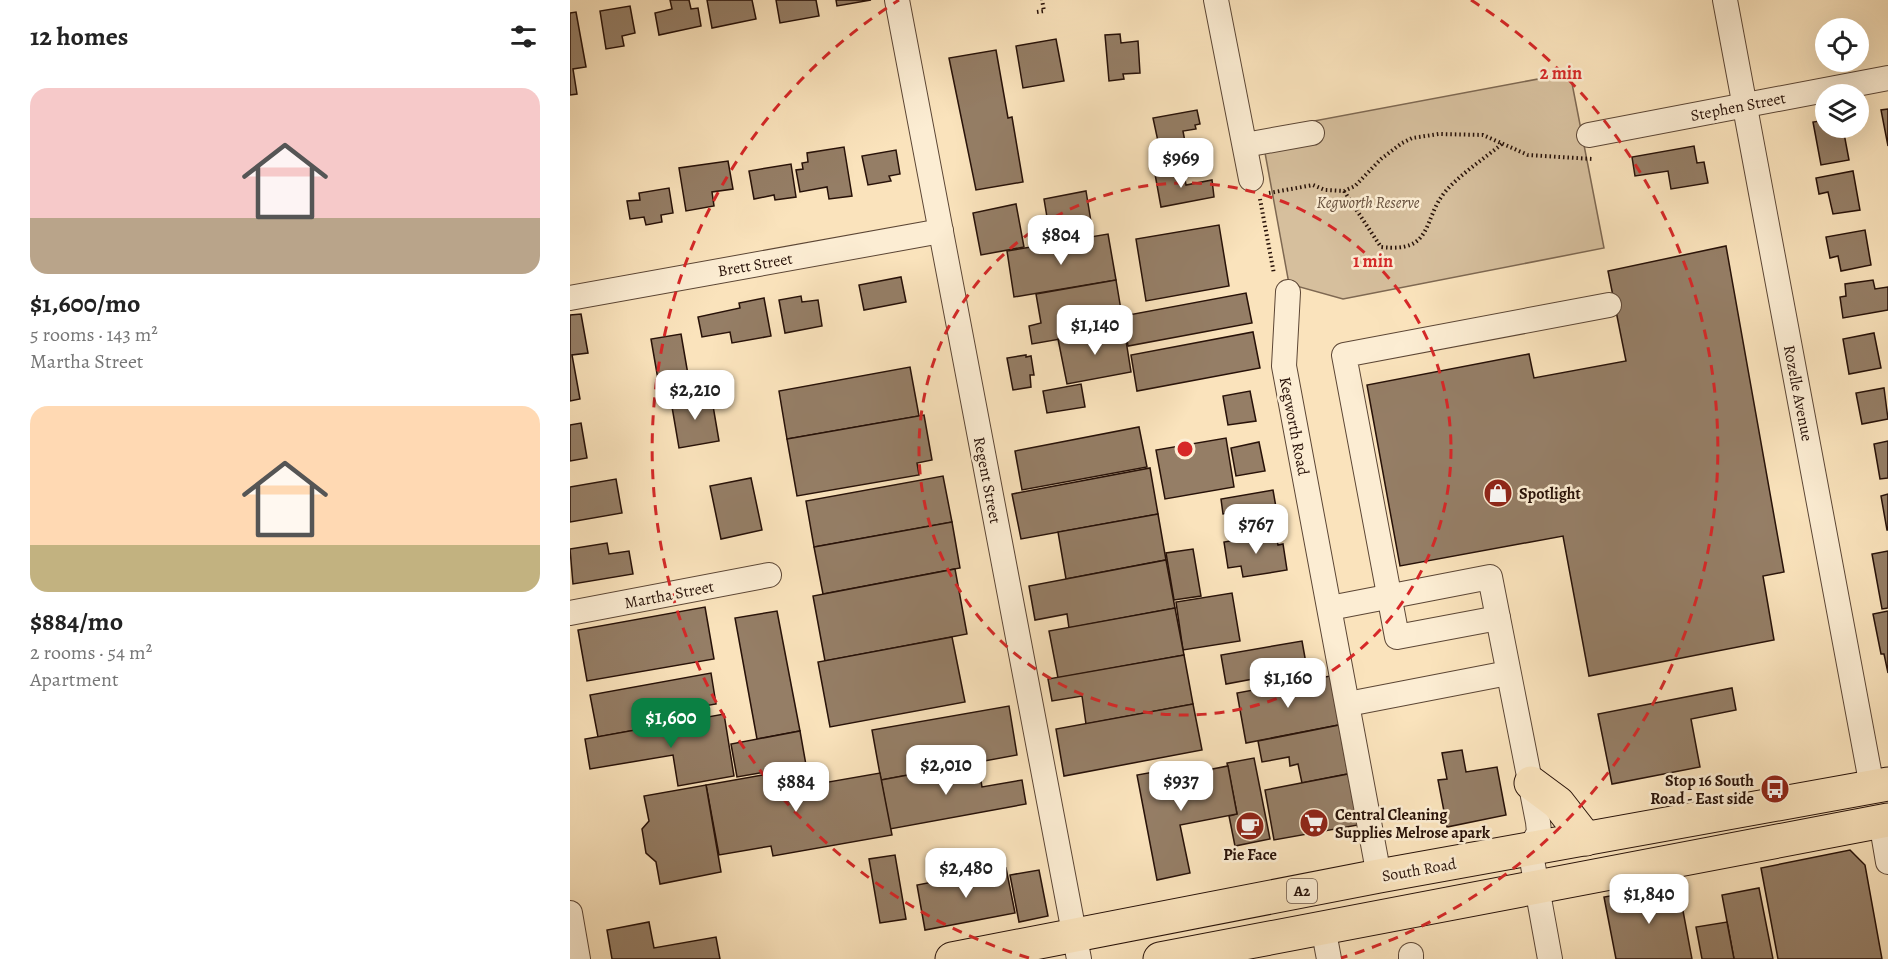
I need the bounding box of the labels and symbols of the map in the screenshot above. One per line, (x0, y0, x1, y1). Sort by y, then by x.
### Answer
text: 2 min (1540, 61, 1582, 85)
street label: Stephen Street (1689, 87, 1788, 127)
pin: $969 (1145, 138, 1217, 189)
park label: Kegworth Reserve (1317, 192, 1420, 214)
pin: $804 (1025, 215, 1097, 266)
street label: Brett Street (716, 248, 794, 282)
text: 1 min (1353, 249, 1393, 273)
pin: $1,140 (1046, 305, 1144, 356)
street label: Rozelle Avenue (1778, 343, 1818, 443)
pin: $2,210 (646, 370, 744, 421)
street label: Kegworth Road (1274, 375, 1314, 478)
street label: Regent Street (968, 435, 1006, 526)
centre of rings (1175, 439, 1195, 459)
shop icon: Spotlight (1482, 477, 1514, 509)
place label: Spotlight (1519, 483, 1582, 505)
pin: $767 (1220, 504, 1292, 555)
street label: Martha Street (623, 576, 716, 614)
pin: $1,160 (1239, 658, 1337, 709)
pin: $1,600 (622, 698, 720, 749)
pin: $2,010 (897, 745, 995, 796)
pin: $937 (1145, 761, 1217, 812)
pin: $884 (760, 762, 832, 813)
place label: Stop 16 South Road - East side (1650, 770, 1754, 810)
bus stop icon: Stop 16 South Road - East side (1759, 773, 1791, 805)
place label: Central Cleaning Supplies Melrose apark (1335, 804, 1491, 844)
supermarket icon: Central Cleaning Supplies Melrose apark (1298, 807, 1330, 839)
cafe icon: Pie Face (1234, 810, 1266, 842)
place label: Pie Face (1223, 844, 1277, 866)
pin: $2,480 (917, 848, 1015, 899)
street label: South Road (1380, 853, 1458, 887)
pin: $1,840 (1600, 874, 1698, 925)
road number: A2 (1287, 879, 1317, 903)

